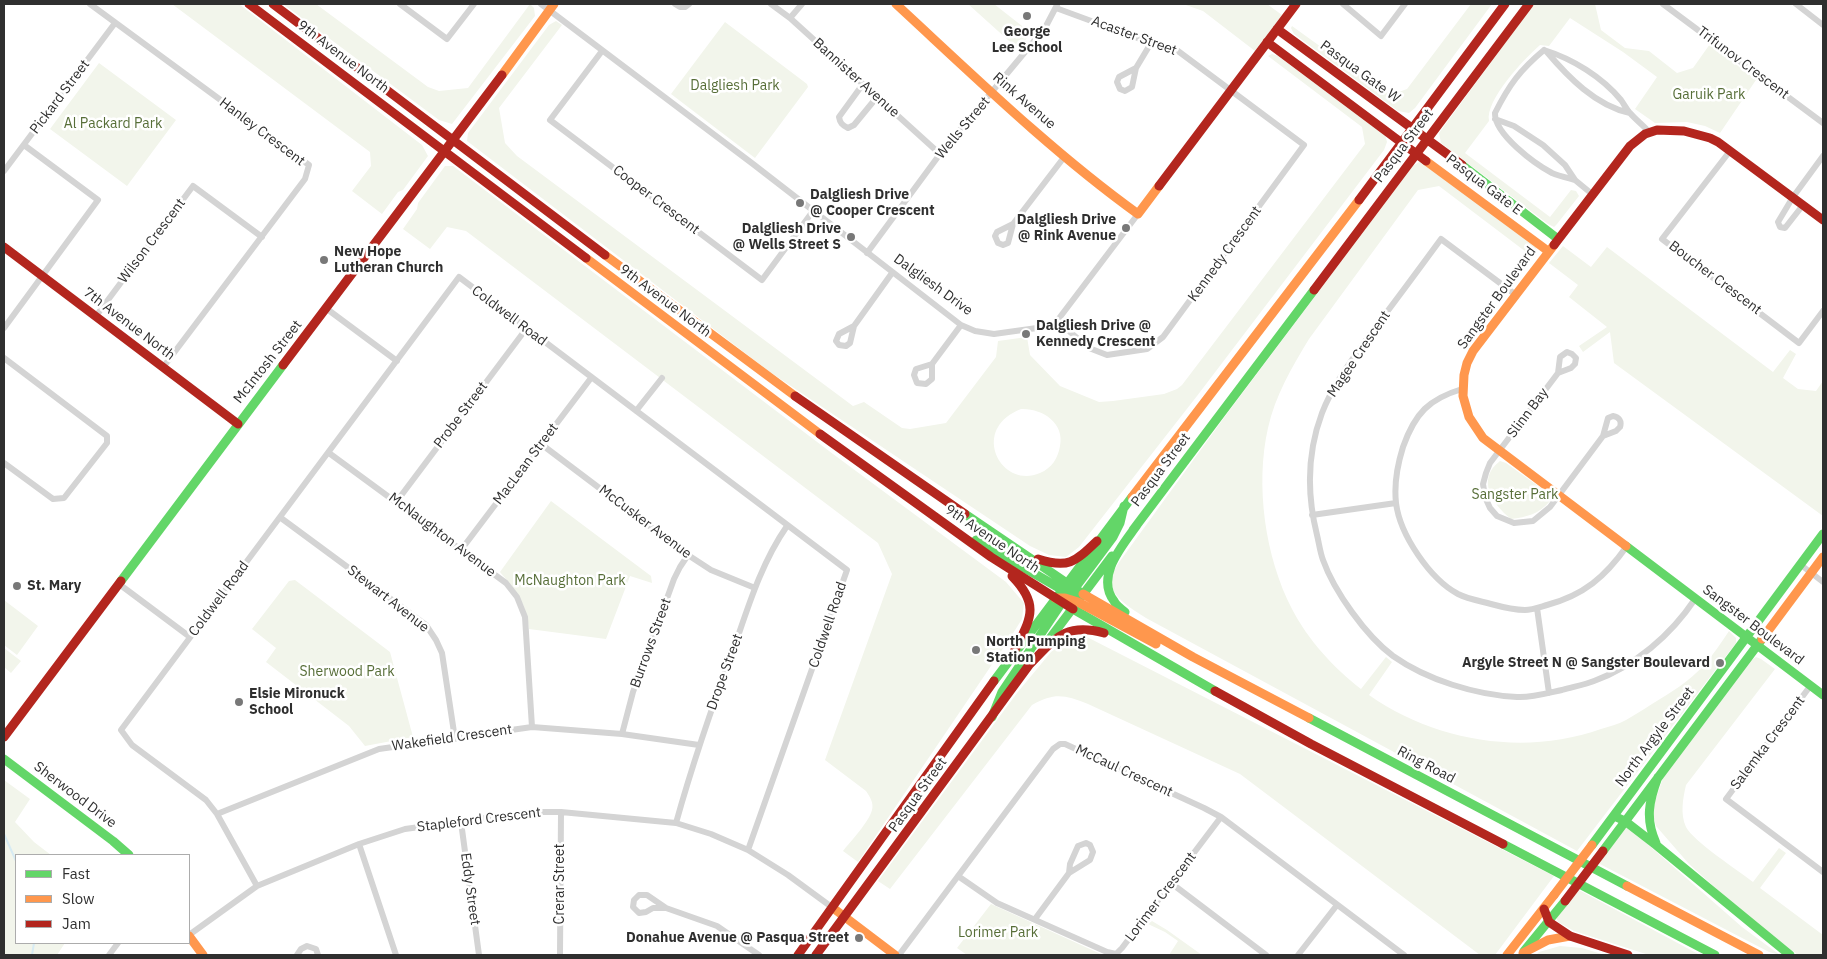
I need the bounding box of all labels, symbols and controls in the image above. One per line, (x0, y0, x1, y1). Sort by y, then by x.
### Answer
marker: George Lee School (1021, 10, 1033, 22)
street label: Acaster Street (1089, 13, 1179, 59)
street label: 9th Avenue North (294, 17, 392, 97)
street label: Trifunov Crescent (1694, 23, 1792, 103)
place label: George Lee School (992, 24, 1062, 56)
street label: Bannister Avenue (809, 35, 903, 121)
street label: Pasqua Gate W (1317, 37, 1403, 107)
street label: Pickard Street (27, 57, 93, 137)
street label: Rink Avenue (989, 69, 1059, 133)
park label: Dalgliesh Park (690, 78, 780, 94)
park label: Garuik Park (1673, 87, 1745, 103)
street label: Wells Street (932, 93, 994, 163)
street label: Hanley Crescent (216, 94, 308, 170)
street label: Pasqua Street (1371, 106, 1437, 186)
park label: Al Packard Park (64, 116, 162, 132)
street label: Pasqua Gate E (1443, 151, 1525, 219)
street label: Cooper Crescent (609, 162, 703, 238)
place label: Dalgliesh Drive @ Cooper Crescent (810, 187, 935, 220)
street label: Wilson Crescent (115, 195, 189, 287)
marker: Dalgliesh Drive @ Cooper Crescent (794, 197, 806, 209)
street label: Kennedy Crescent (1185, 203, 1265, 305)
place label: Dalgliesh Drive @ Rink Avenue (1017, 212, 1116, 244)
place label: Dalgliesh Drive @ Wells Street S (732, 221, 841, 253)
marker: Dalgliesh Drive @ Rink Avenue (1120, 222, 1132, 234)
marker: Dalgliesh Drive @ Wells Street S (845, 231, 857, 243)
street label: Boucher Crescent (1665, 238, 1765, 318)
place label: New Hope Lutheran Church (334, 244, 443, 276)
street label: Sangster Boulevard (1454, 244, 1540, 352)
street label: Dalgliesh Drive (890, 251, 976, 319)
marker: New Hope Lutheran Church (318, 254, 330, 266)
street label: 9th Avenue North (616, 261, 714, 341)
street label: Coldwell Road (468, 282, 550, 350)
street label: 7th Avenue North (80, 284, 178, 364)
street label: Magee Crescent (1324, 308, 1394, 400)
street label: McIntosh Street (230, 317, 306, 407)
place label: Dalgliesh Drive @ Kennedy Crescent (1036, 318, 1155, 351)
marker: Dalgliesh Drive @ Kennedy Crescent (1020, 328, 1032, 340)
street label: Probe Street (431, 378, 491, 452)
street label: Slinn Bay (1504, 385, 1552, 441)
street label: MacLean Street (490, 420, 562, 508)
street label: Pasqua Street (1128, 430, 1194, 510)
street label: McCusker Avenue (595, 482, 695, 562)
park label: Sangster Park (1472, 487, 1558, 503)
street label: McNaughton Avenue (385, 489, 499, 581)
street label: 9th Avenue North (942, 501, 1042, 577)
street label: Coldwell Road (185, 558, 253, 640)
street label: Stewart Avenue (344, 562, 432, 636)
park label: McNaughton Park (514, 573, 626, 589)
place label: St. Mary (27, 578, 81, 594)
marker: St. Mary (11, 580, 23, 592)
street label: Coldwell Road (805, 580, 851, 670)
street label: Sangster Boulevard (1699, 581, 1807, 669)
street label: Burrows Street (627, 596, 675, 690)
street label: Drope Street (703, 632, 747, 712)
place label: North Pumping Station (986, 634, 1085, 666)
marker: North Pumping Station (970, 644, 982, 656)
place label: Argyle Street N @ Sangster Boulevard (1462, 655, 1710, 671)
marker: Argyle Street N @ Sangster Boulevard (1714, 657, 1726, 669)
park label: Sherwood Park (299, 664, 395, 680)
street label: North Argyle Street (1612, 684, 1698, 790)
place label: Elsie Mironuck School (249, 686, 345, 719)
street label: Salemka Crescent (1727, 693, 1809, 793)
marker: Elsie Mironuck School (233, 696, 245, 708)
street label: Wakefield Crescent (391, 721, 513, 755)
street label: McCaul Crescent (1073, 741, 1175, 801)
street label: Ring Road (1394, 743, 1458, 787)
street label: Pasqua Street (885, 755, 951, 835)
street label: Sherwood Drive (30, 758, 120, 832)
street label: Stapleford Crescent (416, 804, 542, 836)
street label: Crerar Street (552, 844, 568, 924)
street label: Lorimer Crescent (1122, 849, 1200, 945)
street label: Eddy Street (457, 852, 483, 926)
legend (15, 854, 190, 944)
text: Fast (62, 864, 90, 883)
text: Slow (62, 889, 95, 908)
text: Jam (62, 914, 91, 933)
park label: Lorimer Park (958, 925, 1038, 941)
place label: Donahue Avenue @ Pasqua Street (626, 930, 849, 946)
marker: Donahue Avenue @ Pasqua Street (853, 932, 865, 944)

